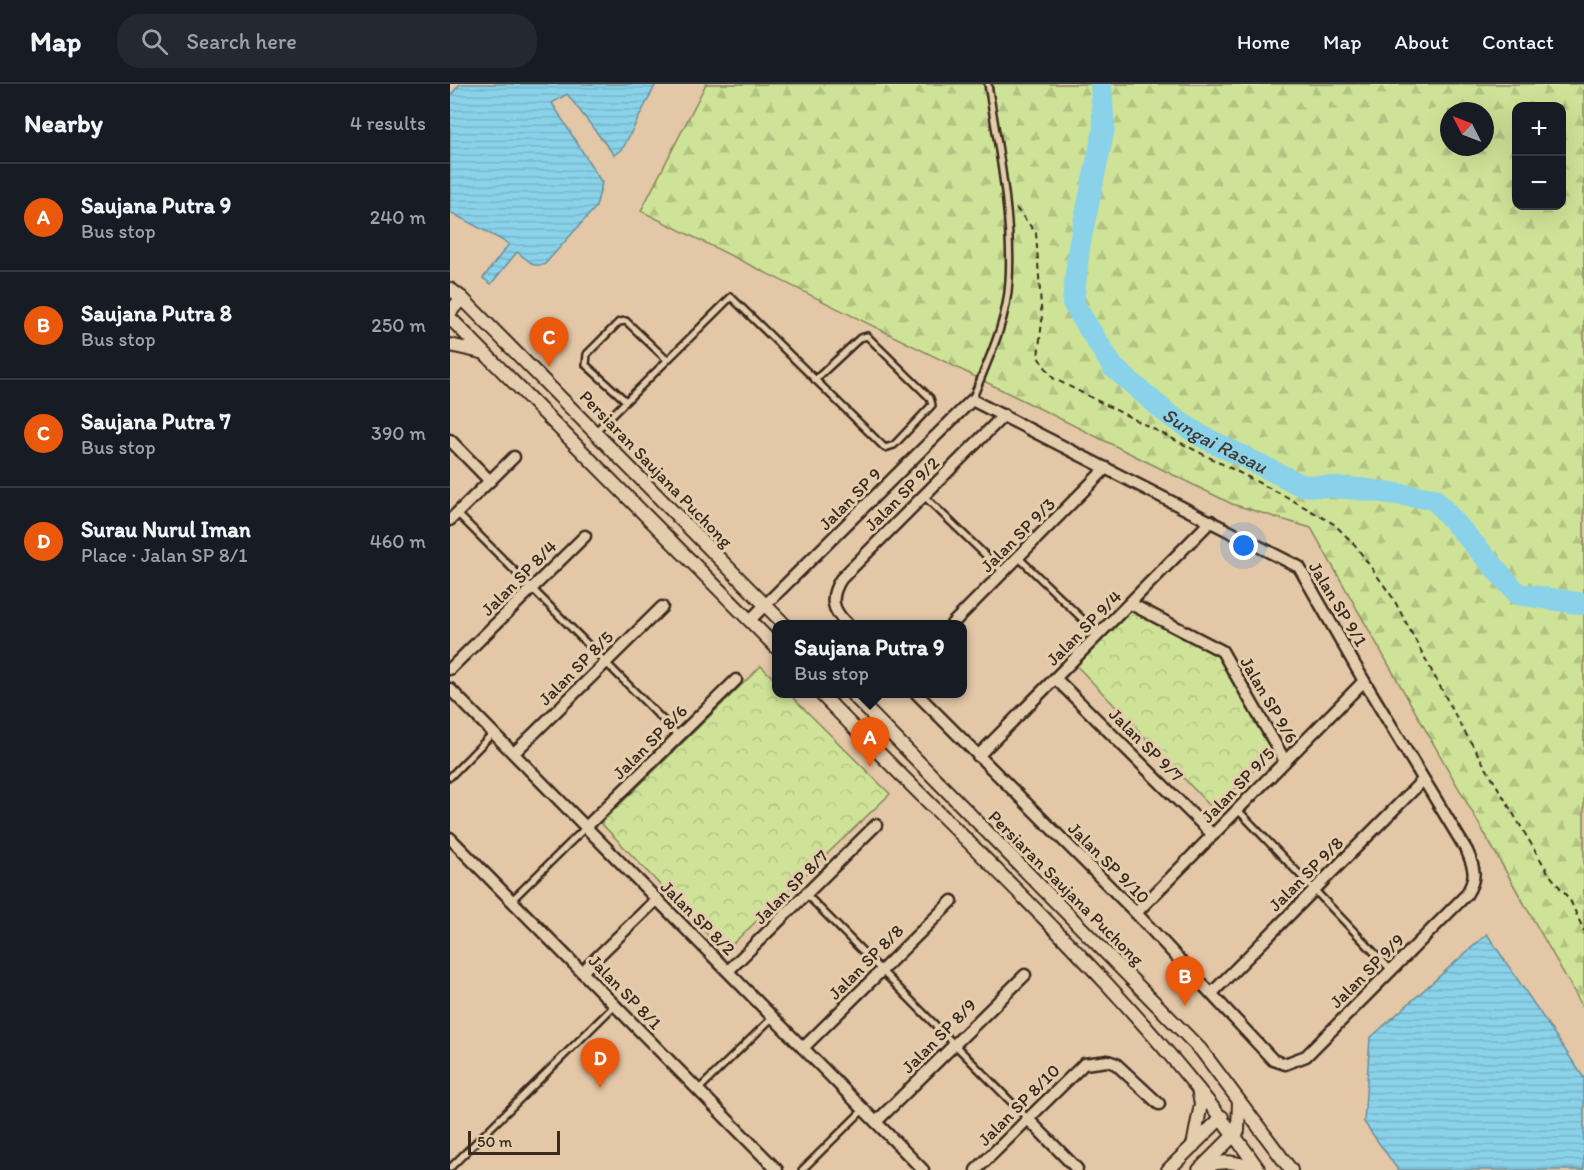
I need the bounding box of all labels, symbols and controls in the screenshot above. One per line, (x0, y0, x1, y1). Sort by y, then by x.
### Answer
search box (117, 14, 537, 68)
text: Map (30, 24, 81, 58)
icon: search (138, 25, 171, 58)
text: Search here (186, 28, 297, 55)
text: Home (1237, 29, 1290, 54)
text: Map (1323, 29, 1362, 54)
text: About (1395, 29, 1449, 54)
text: Contact (1482, 29, 1554, 54)
north arrow (1440, 102, 1494, 156)
map controls (1512, 102, 1566, 210)
button: + (1512, 102, 1566, 156)
text: Nearby (24, 107, 103, 139)
text: 4 results (350, 111, 426, 135)
button: − (1512, 156, 1566, 210)
text: Saujana Putra 9 (81, 192, 231, 219)
text: A (37, 205, 50, 229)
text: 240 m (370, 205, 426, 229)
text: Bus stop (81, 219, 156, 243)
text: Saujana Putra 8 (81, 300, 232, 327)
text: B (37, 313, 50, 337)
text: 250 m (371, 313, 426, 337)
pin: C (530, 318, 568, 367)
text: Bus stop (81, 327, 156, 351)
street label: Persiaran Saujana Puchong (575, 386, 738, 553)
water label: Sungai Rasau (1158, 402, 1272, 479)
text: Saujana Putra 7 (81, 408, 231, 435)
text: C (37, 421, 50, 445)
text: 390 m (371, 421, 426, 445)
text: Bus stop (81, 435, 156, 459)
street label: Jalan SP 9/2 (860, 452, 944, 536)
street label: Jalan SP 9 (814, 463, 886, 535)
street label: Jalan SP 9/3 (976, 493, 1060, 577)
text: Surau Nurul Iman (81, 516, 251, 543)
text: D (37, 529, 50, 553)
text: 460 m (370, 529, 426, 553)
your location (1229, 531, 1258, 560)
street label: Jalan SP 8/4 (476, 535, 562, 621)
text: Place · Jalan SP 8/1 (81, 543, 247, 567)
street label: Jalan SP 9/1 (1304, 557, 1372, 651)
street label: Jalan SP 9/4 (1042, 585, 1127, 670)
popup (772, 620, 967, 698)
street label: Jalan SP 8/5 (534, 626, 618, 710)
text: Saujana Putra 9 (794, 634, 945, 661)
street label: Jalan SP 9/6 (1235, 653, 1303, 747)
text: Bus stop (794, 661, 869, 685)
street label: Jalan SP 8/6 (608, 700, 692, 784)
street label: Jalan SP 9/7 (1104, 703, 1188, 787)
pin: A (850, 718, 890, 767)
street label: Jalan SP 9/5 (1197, 743, 1279, 827)
street label: Persiaran Saujana Puchong (984, 806, 1149, 971)
street label: Jalan SP 9/10 (1064, 818, 1154, 908)
street label: Jalan SP 9/8 (1264, 832, 1348, 916)
street label: Jalan SP 8/7 (749, 845, 833, 929)
street label: Jalan SP 8/2 (656, 876, 740, 960)
street label: Jalan SP 8/8 (824, 920, 908, 1004)
street label: Jalan SP 9/9 (1325, 929, 1409, 1013)
street label: Jalan SP 8/1 (584, 950, 666, 1034)
pin: B (1166, 956, 1204, 1006)
street label: Jalan SP 8/9 (897, 994, 981, 1078)
pin: D (580, 1038, 620, 1088)
street label: Jalan SP 8/10 (973, 1059, 1065, 1151)
scale bar (468, 1128, 560, 1156)
text: 50 m (477, 1132, 512, 1151)

